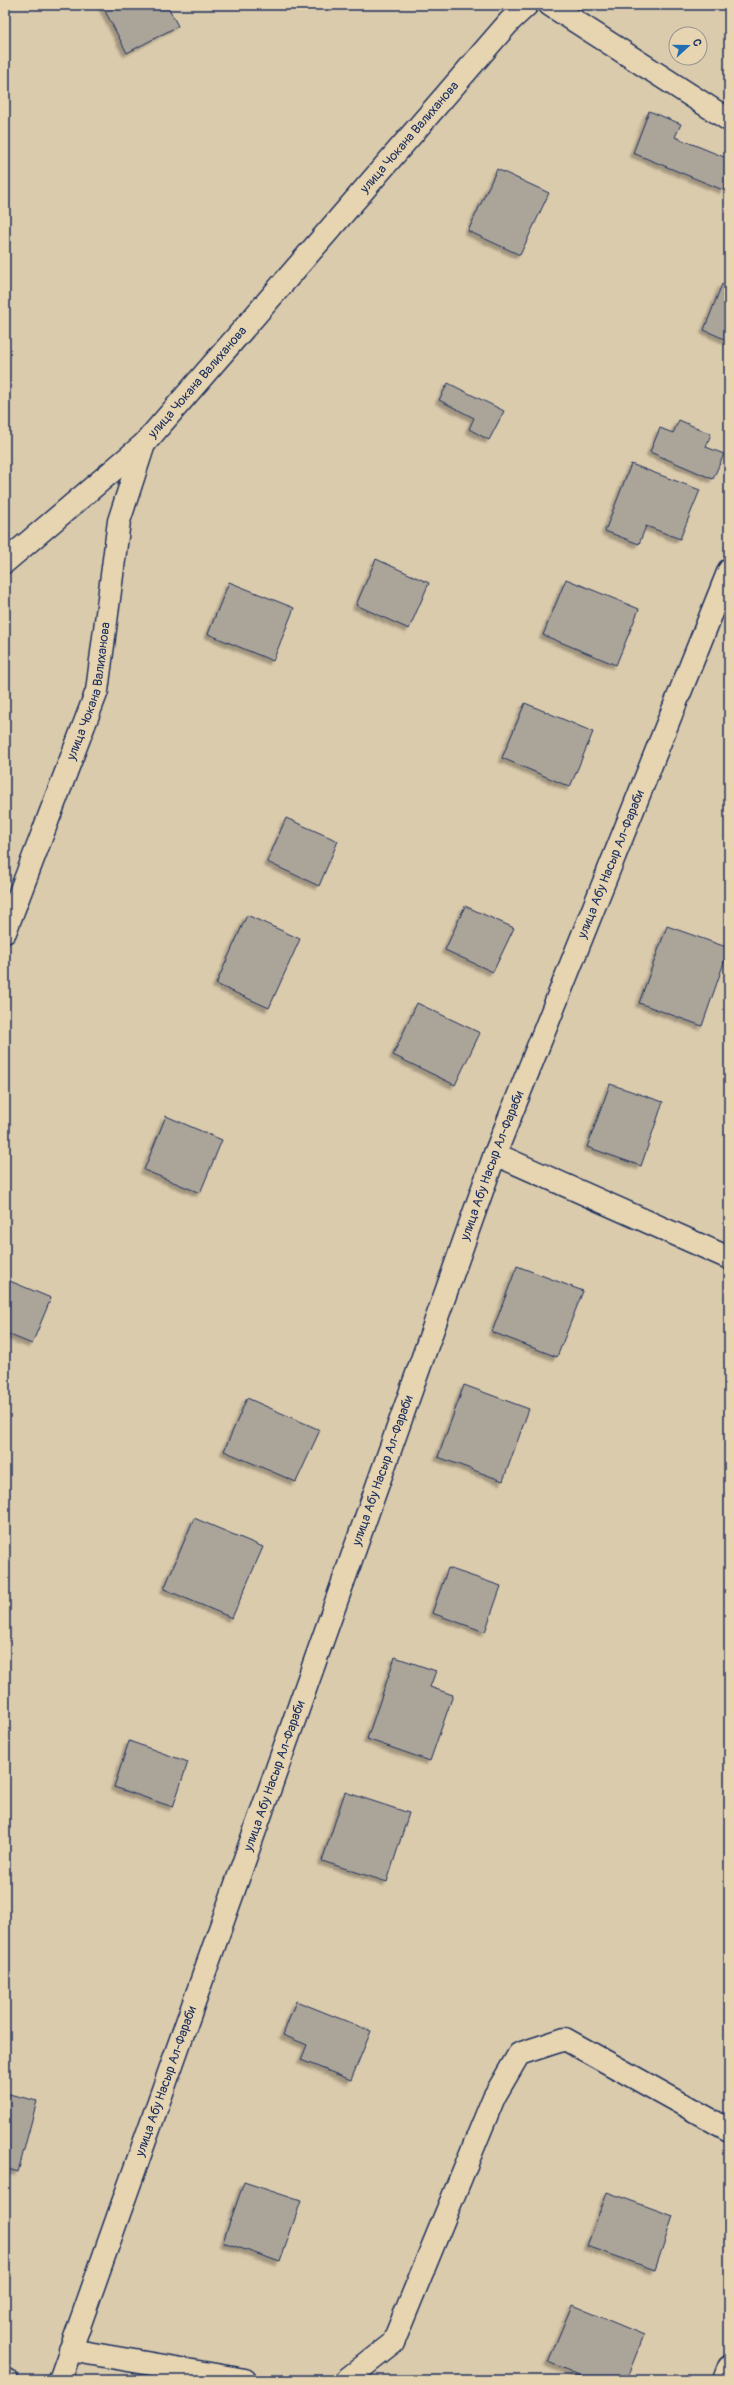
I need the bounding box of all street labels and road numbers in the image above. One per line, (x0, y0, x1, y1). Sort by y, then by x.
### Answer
street label: улица Чокана Валиханова (356, 78, 462, 197)
street label: улица Чокана Валиханова (144, 323, 250, 442)
street label: улица Чокана Валиханова (63, 621, 114, 763)
street label: улица Абу Насыр Ал-Фараби (574, 788, 648, 942)
street label: улица Абу Насыр Ал-Фараби (457, 1088, 528, 1243)
street label: улица Абу Насыр Ал-Фараби (348, 1393, 417, 1549)
street label: улица Абу Насыр Ал-Фараби (240, 1698, 308, 1854)
street label: улица Абу Насыр Ал-Фараби (132, 2004, 200, 2160)

